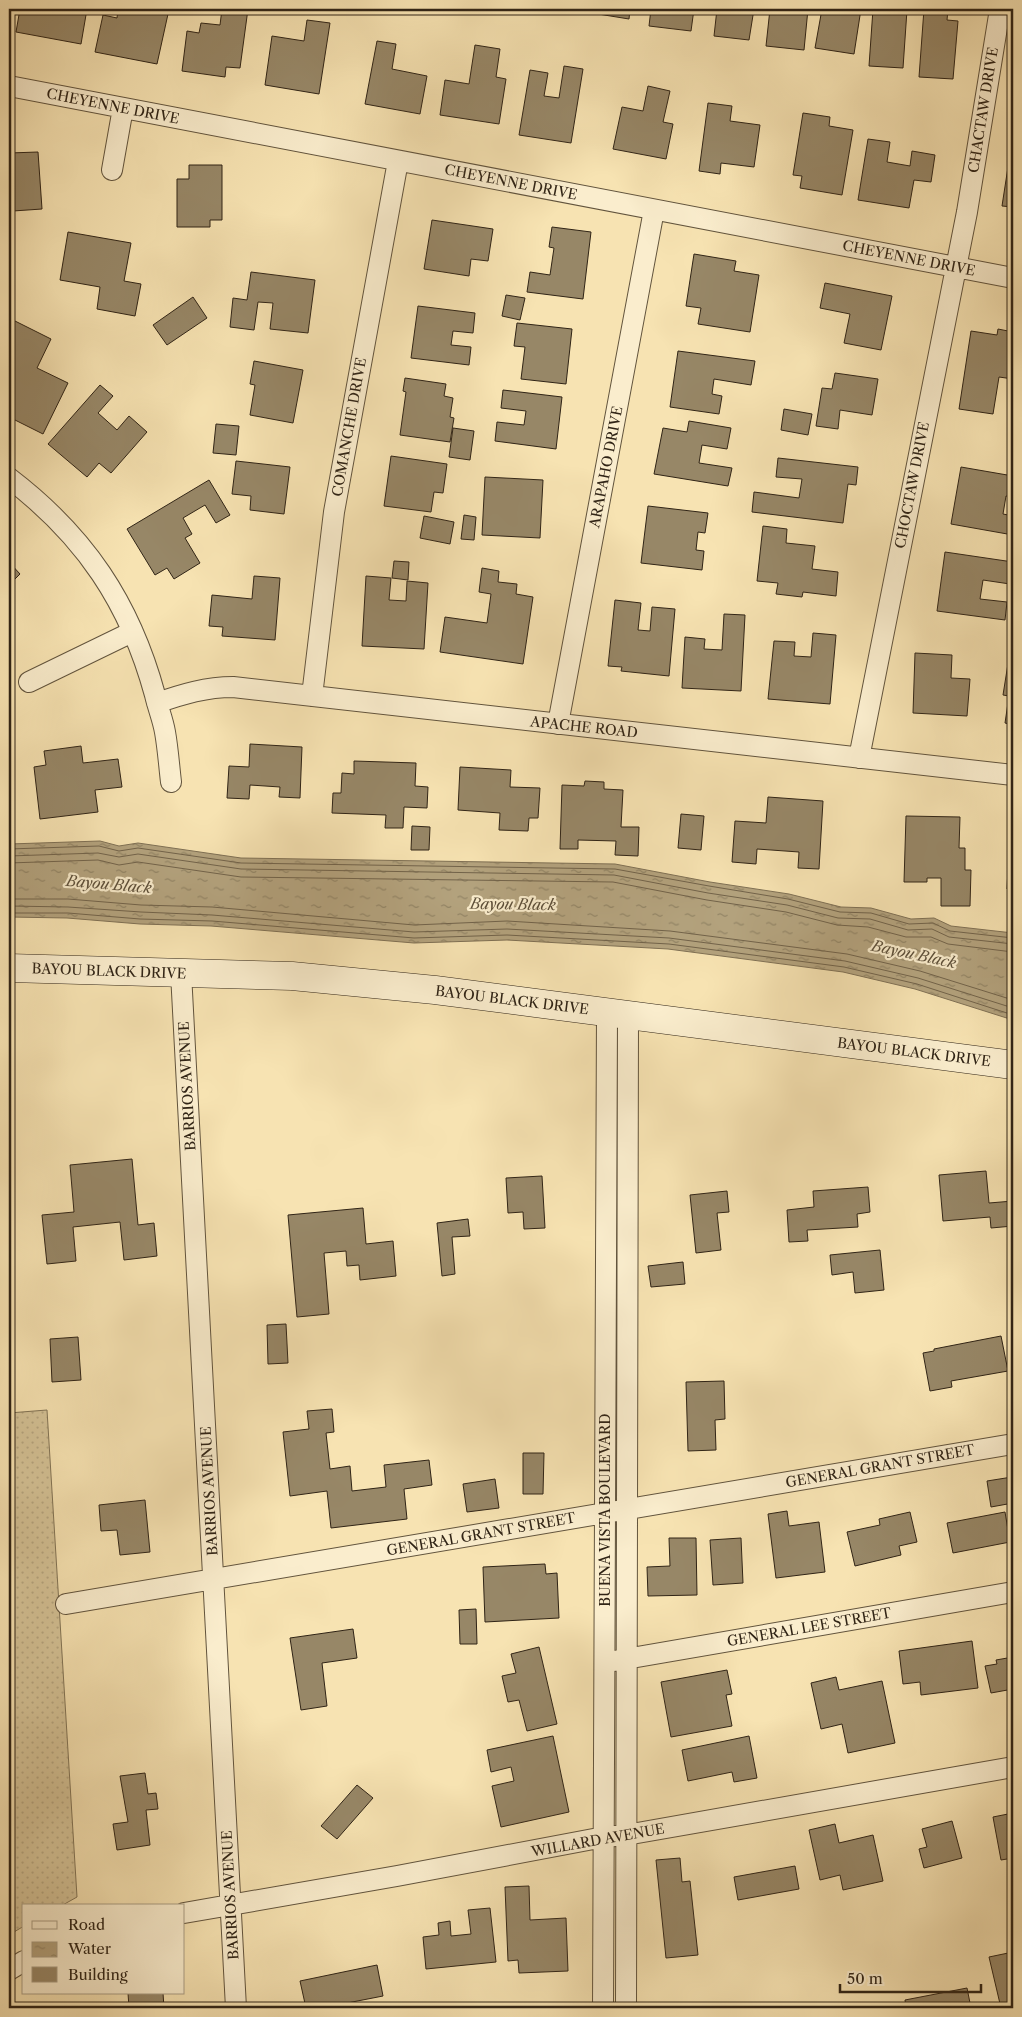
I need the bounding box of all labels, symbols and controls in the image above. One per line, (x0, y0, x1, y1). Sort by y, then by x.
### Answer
street label: CHACTAW DRIVE (964, 46, 1002, 174)
street label: CHEYENNE DRIVE (45, 84, 181, 128)
street label: CHEYENNE DRIVE (443, 160, 579, 204)
street label: CHEYENNE DRIVE (841, 236, 977, 280)
street label: COMANCHE DRIVE (328, 356, 370, 498)
street label: ARAPAHO DRIVE (585, 405, 627, 530)
street label: CHOCTAW DRIVE (891, 420, 933, 550)
street label: APACHE ROAD (528, 712, 639, 742)
water label: Bayou Black (64, 871, 153, 897)
water label: Bayou Black (469, 894, 556, 914)
water label: Bayou Black (869, 936, 958, 972)
street label: BAYOU BLACK DRIVE (31, 959, 187, 983)
street label: BAYOU BLACK DRIVE (434, 982, 590, 1018)
street label: BARRIOS AVENUE (175, 1021, 199, 1151)
street label: BAYOU BLACK DRIVE (836, 1034, 992, 1070)
street label: BUENA VISTA BOULEVARD (596, 1413, 614, 1607)
street label: BARRIOS AVENUE (197, 1426, 221, 1556)
street label: GENERAL GRANT STREET (784, 1440, 976, 1491)
street label: GENERAL GRANT STREET (385, 1508, 577, 1559)
street label: GENERAL LEE STREET (726, 1604, 893, 1650)
street label: WILLARD AVENUE (529, 1819, 666, 1861)
street label: BARRIOS AVENUE (218, 1830, 242, 1960)
legend (22, 1904, 185, 1994)
text: Road (68, 1915, 105, 1934)
text: Water (67, 1939, 112, 1958)
scale bar (840, 1962, 981, 1994)
text: Building (68, 1965, 128, 1984)
text: 50 m (847, 1969, 883, 1988)

